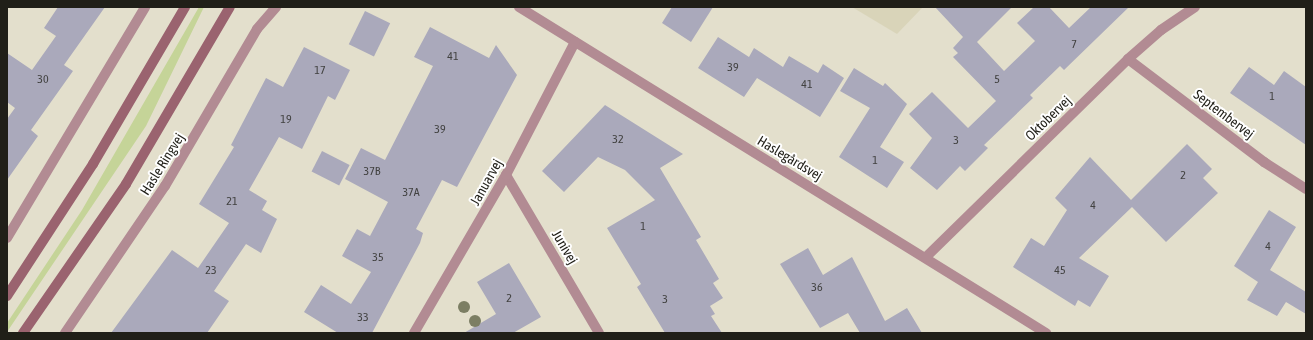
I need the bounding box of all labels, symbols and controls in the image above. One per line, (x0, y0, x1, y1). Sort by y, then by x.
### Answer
house number: 7 (1071, 38, 1077, 52)
house number: 41 (447, 50, 459, 64)
house number: 39 (727, 61, 739, 75)
house number: 17 (314, 64, 326, 78)
house number: 30 (37, 73, 49, 87)
house number: 5 (994, 73, 1000, 87)
house number: 41 (801, 78, 813, 92)
street label: Septembervej (1190, 86, 1258, 142)
house number: 1 (1269, 90, 1275, 104)
street label: Oktobervej (1022, 92, 1074, 144)
house number: 19 (280, 113, 292, 127)
house number: 39 (434, 123, 446, 137)
street label: Hasle Ringvej (136, 130, 188, 198)
street label: Haslegårdsvej (755, 132, 825, 184)
house number: 32 (612, 133, 624, 147)
house number: 3 (953, 134, 959, 148)
house number: 1 (872, 154, 878, 168)
street label: Januarvej (466, 156, 506, 208)
house number: 37B (364, 165, 380, 179)
house number: 2 (1180, 169, 1186, 183)
house number: 37A (402, 186, 420, 200)
house number: 21 (226, 195, 238, 209)
house number: 4 (1090, 199, 1096, 213)
house number: 1 (640, 220, 646, 234)
street label: Junivej (549, 227, 581, 267)
house number: 4 (1265, 240, 1271, 254)
house number: 35 (372, 251, 384, 265)
house number: 23 (205, 264, 217, 278)
house number: 45 (1054, 264, 1066, 278)
house number: 36 (811, 281, 823, 295)
house number: 2 (506, 292, 512, 306)
house number: 3 (662, 293, 668, 307)
house number: 33 (357, 311, 369, 325)

